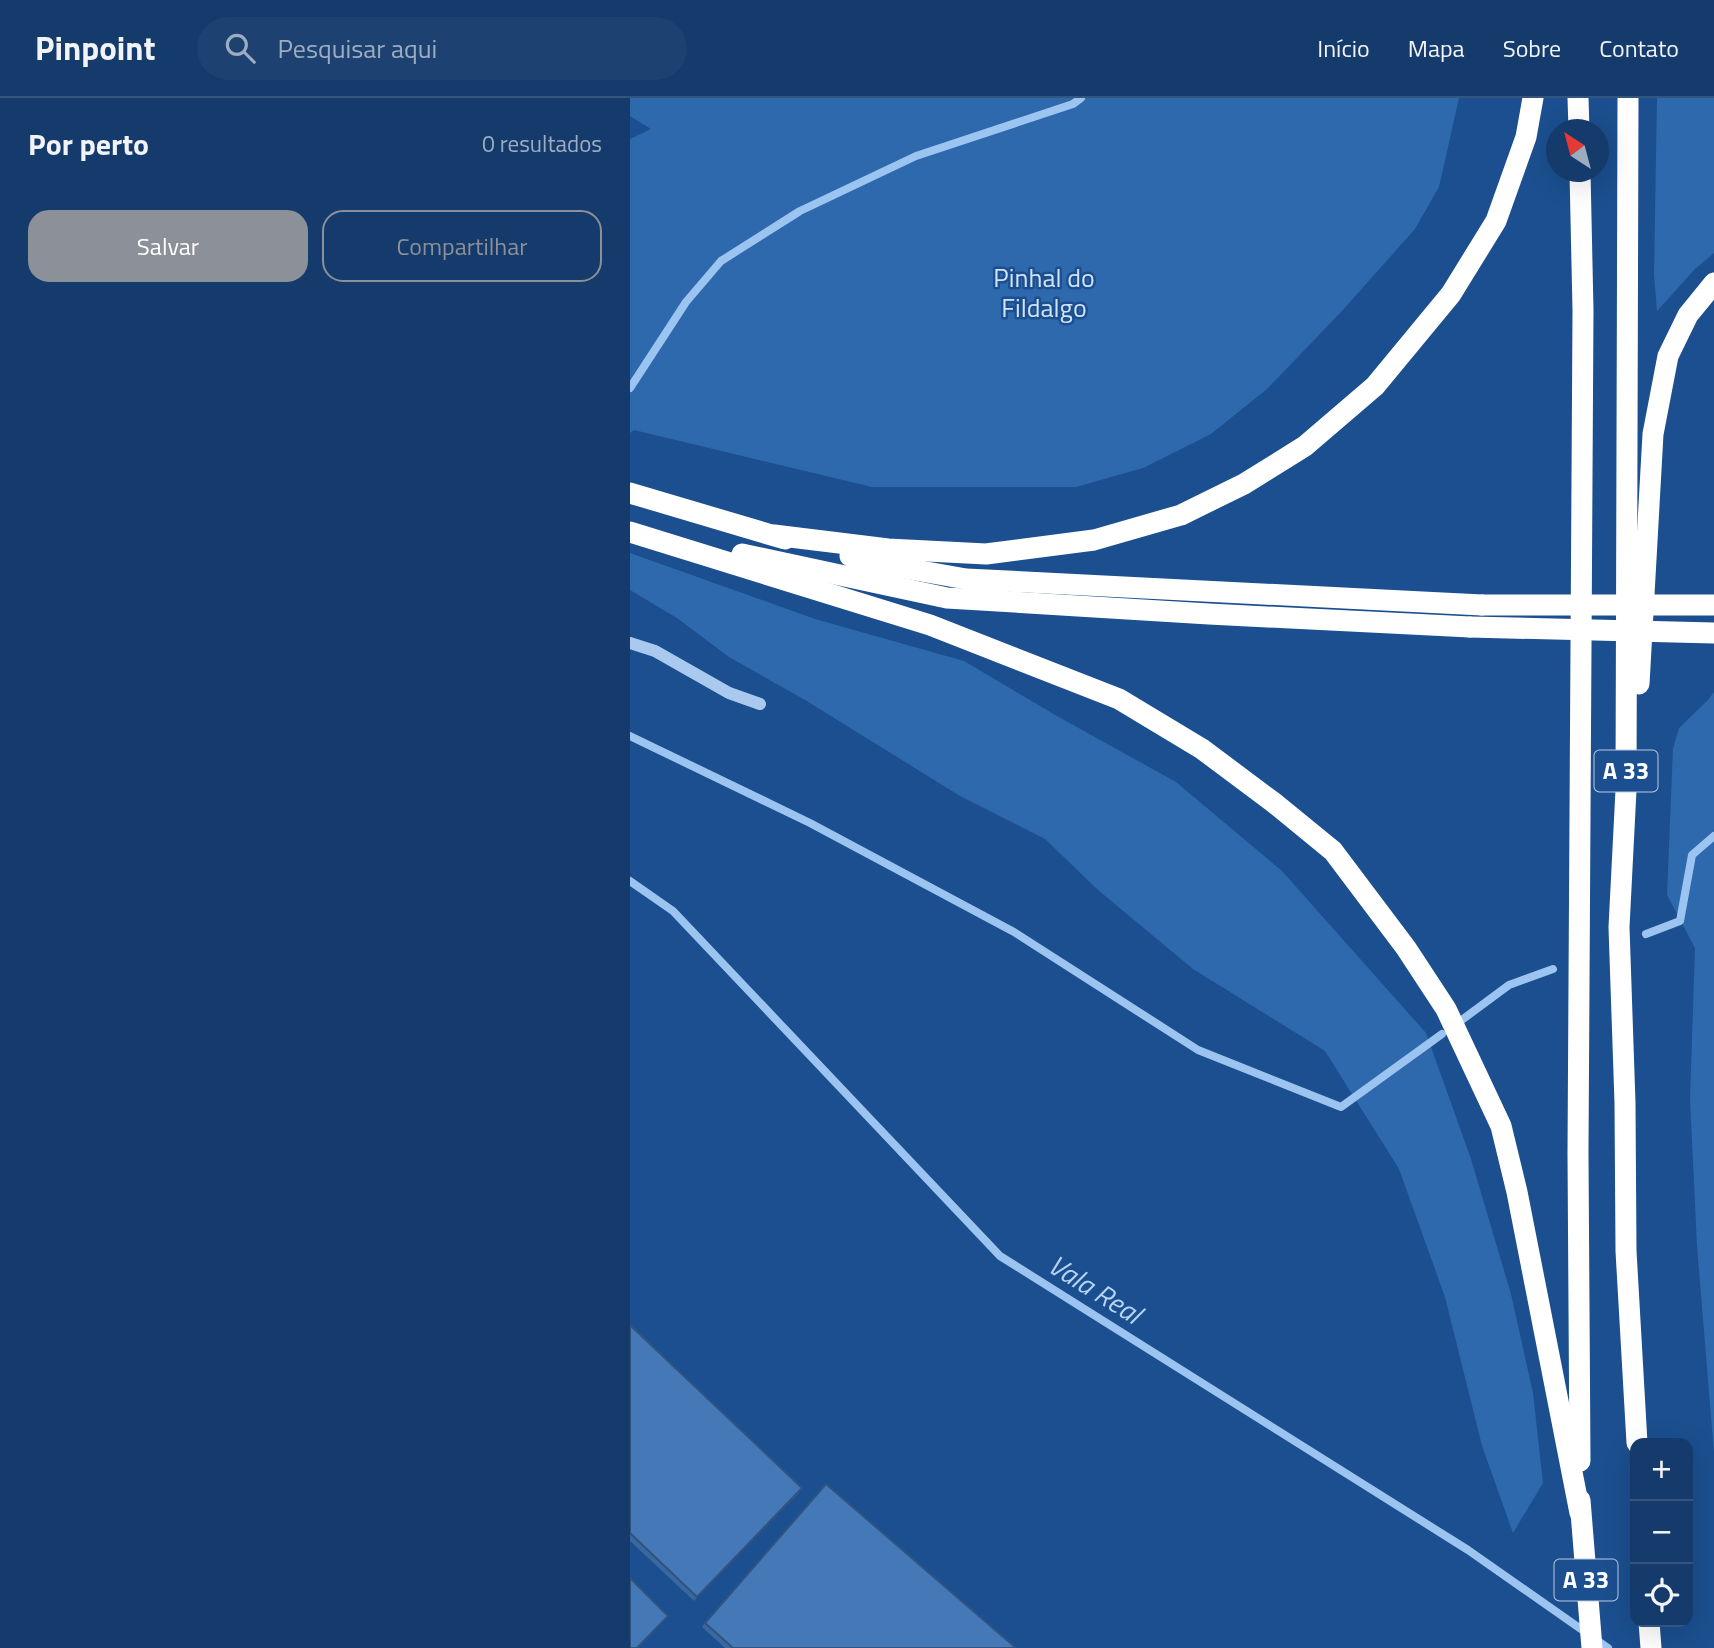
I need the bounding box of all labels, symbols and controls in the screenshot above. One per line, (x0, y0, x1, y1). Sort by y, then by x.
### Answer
search box (197, 17, 687, 80)
text: Pinpoint (35, 23, 155, 73)
icon: search (221, 29, 259, 67)
text: Pesquisar aqui (277, 29, 437, 68)
text: Início (1317, 30, 1370, 66)
text: Mapa (1408, 30, 1465, 66)
text: Sobre (1503, 30, 1561, 66)
text: Contato (1599, 30, 1679, 66)
north arrow (1546, 119, 1609, 182)
text: Por perto (28, 121, 149, 167)
text: 0 resultados (482, 126, 602, 161)
button: Salvar (28, 210, 308, 282)
button: Compartilhar (322, 210, 602, 282)
park label: Pinhal do Fildalgo (993, 258, 1095, 327)
road number: A 33 (1594, 750, 1658, 792)
water label: Vala Real (1040, 1243, 1153, 1336)
map controls (1630, 1438, 1693, 1627)
button: + (1630, 1438, 1693, 1501)
button: − (1630, 1501, 1693, 1564)
road number: A 33 (1555, 1560, 1618, 1600)
button: locate (1630, 1564, 1693, 1627)

